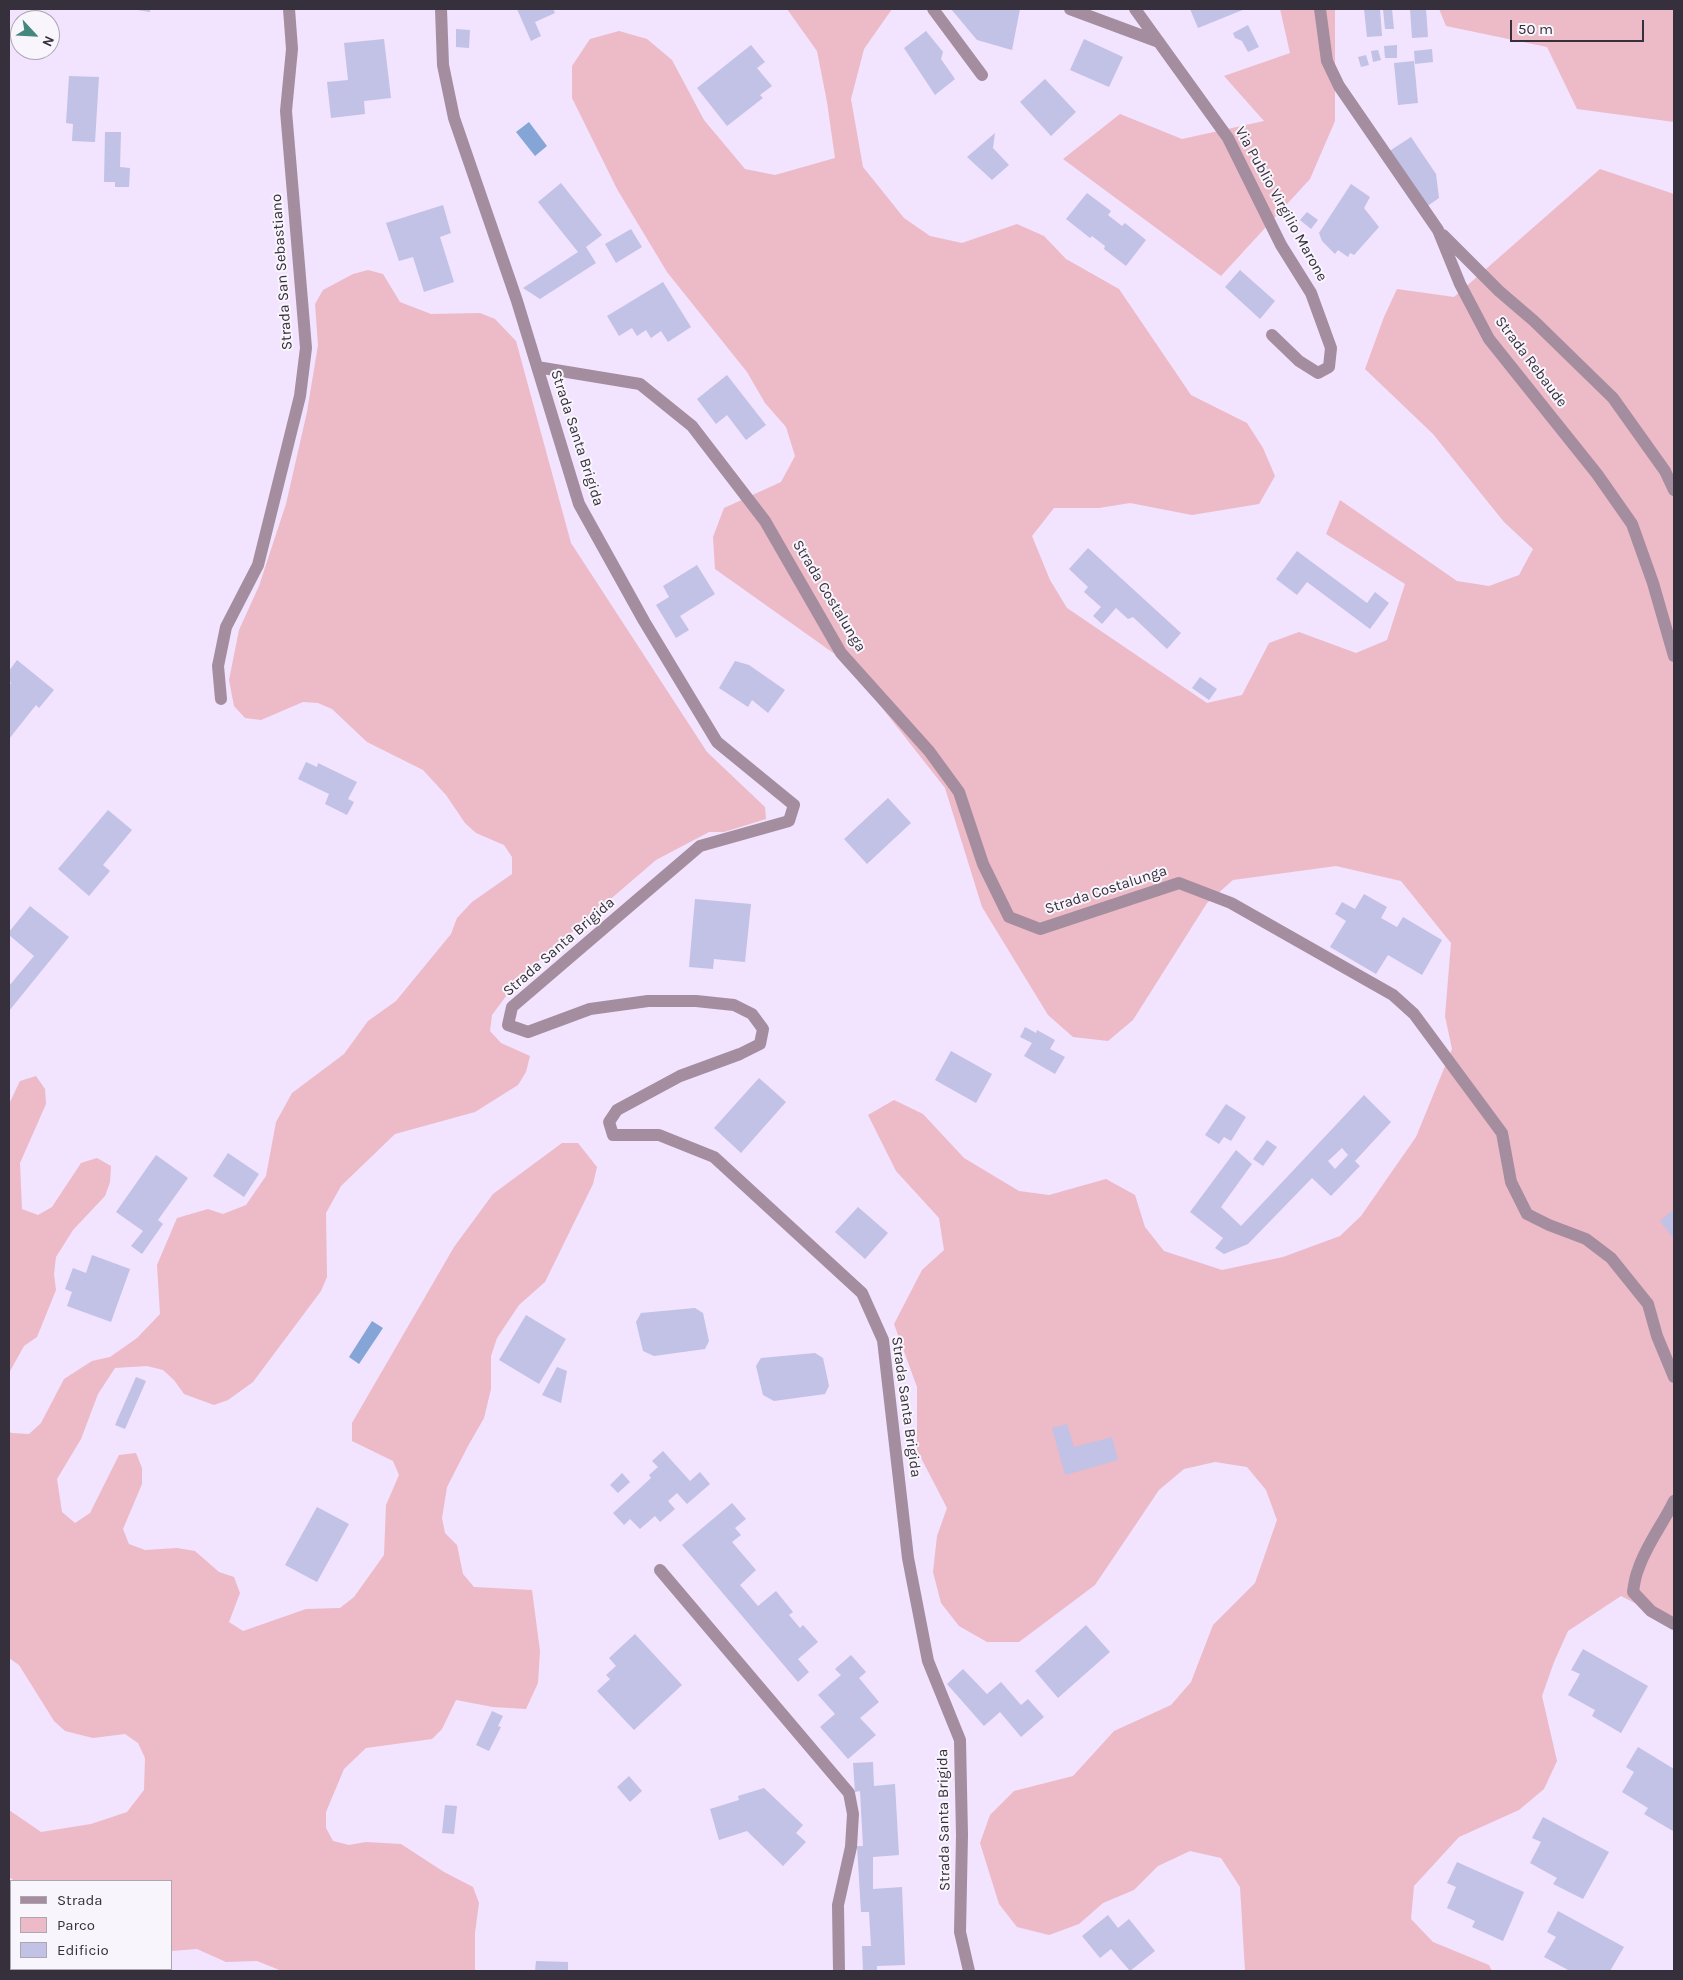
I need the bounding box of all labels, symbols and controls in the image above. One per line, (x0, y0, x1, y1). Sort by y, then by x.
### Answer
north arrow (10, 10, 60, 60)
scale bar (1513, 10, 1647, 42)
text: 50 m (1518, 20, 1553, 38)
text: N (38, 33, 58, 49)
street label: Via Publio Virgilio Marone (1231, 123, 1331, 285)
street label: Strada San Sebastiano (268, 193, 296, 351)
street label: Strada Rebaude (1491, 313, 1571, 411)
street label: Strada Santa Brigida (546, 368, 608, 508)
street label: Strada Costalunga (788, 537, 870, 655)
street label: Strada Costalunga (1043, 862, 1169, 918)
street label: Strada Santa Brigida (499, 894, 619, 1000)
street label: Strada Santa Brigida (887, 1335, 925, 1479)
street label: Strada Santa Brigida (934, 1749, 954, 1891)
legend (10, 1880, 172, 1970)
text: Strada (57, 1891, 103, 1909)
text: Parco (57, 1916, 95, 1934)
text: Edificio (57, 1941, 109, 1959)

